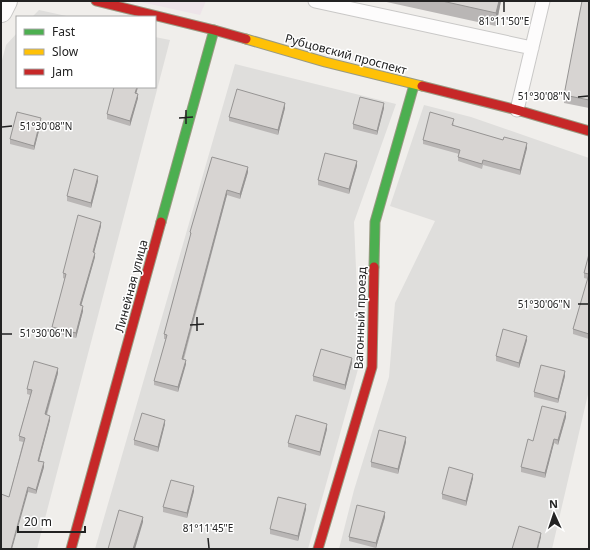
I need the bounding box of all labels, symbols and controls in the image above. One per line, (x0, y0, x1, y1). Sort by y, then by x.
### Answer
text: 81°11'50"E (479, 14, 529, 28)
legend (16, 16, 156, 88)
text: Fast (52, 23, 76, 40)
street label: Рубцовский проспект (283, 30, 409, 79)
text: Slow (52, 43, 79, 60)
text: Jam (51, 63, 73, 80)
text: 51°30'08"N (518, 89, 570, 103)
text: 51°30'08"N (20, 119, 72, 133)
street label: Линейная улица (110, 238, 152, 334)
street label: Вагонный проезд (350, 266, 370, 370)
text: 51°30'06"N (518, 297, 570, 311)
text: 51°30'06"N (20, 326, 72, 340)
north arrow (534, 494, 574, 534)
text: N (549, 496, 558, 511)
scale bar (18, 508, 85, 534)
text: 20 m (24, 513, 52, 530)
text: 81°11'45"E (183, 521, 233, 535)

